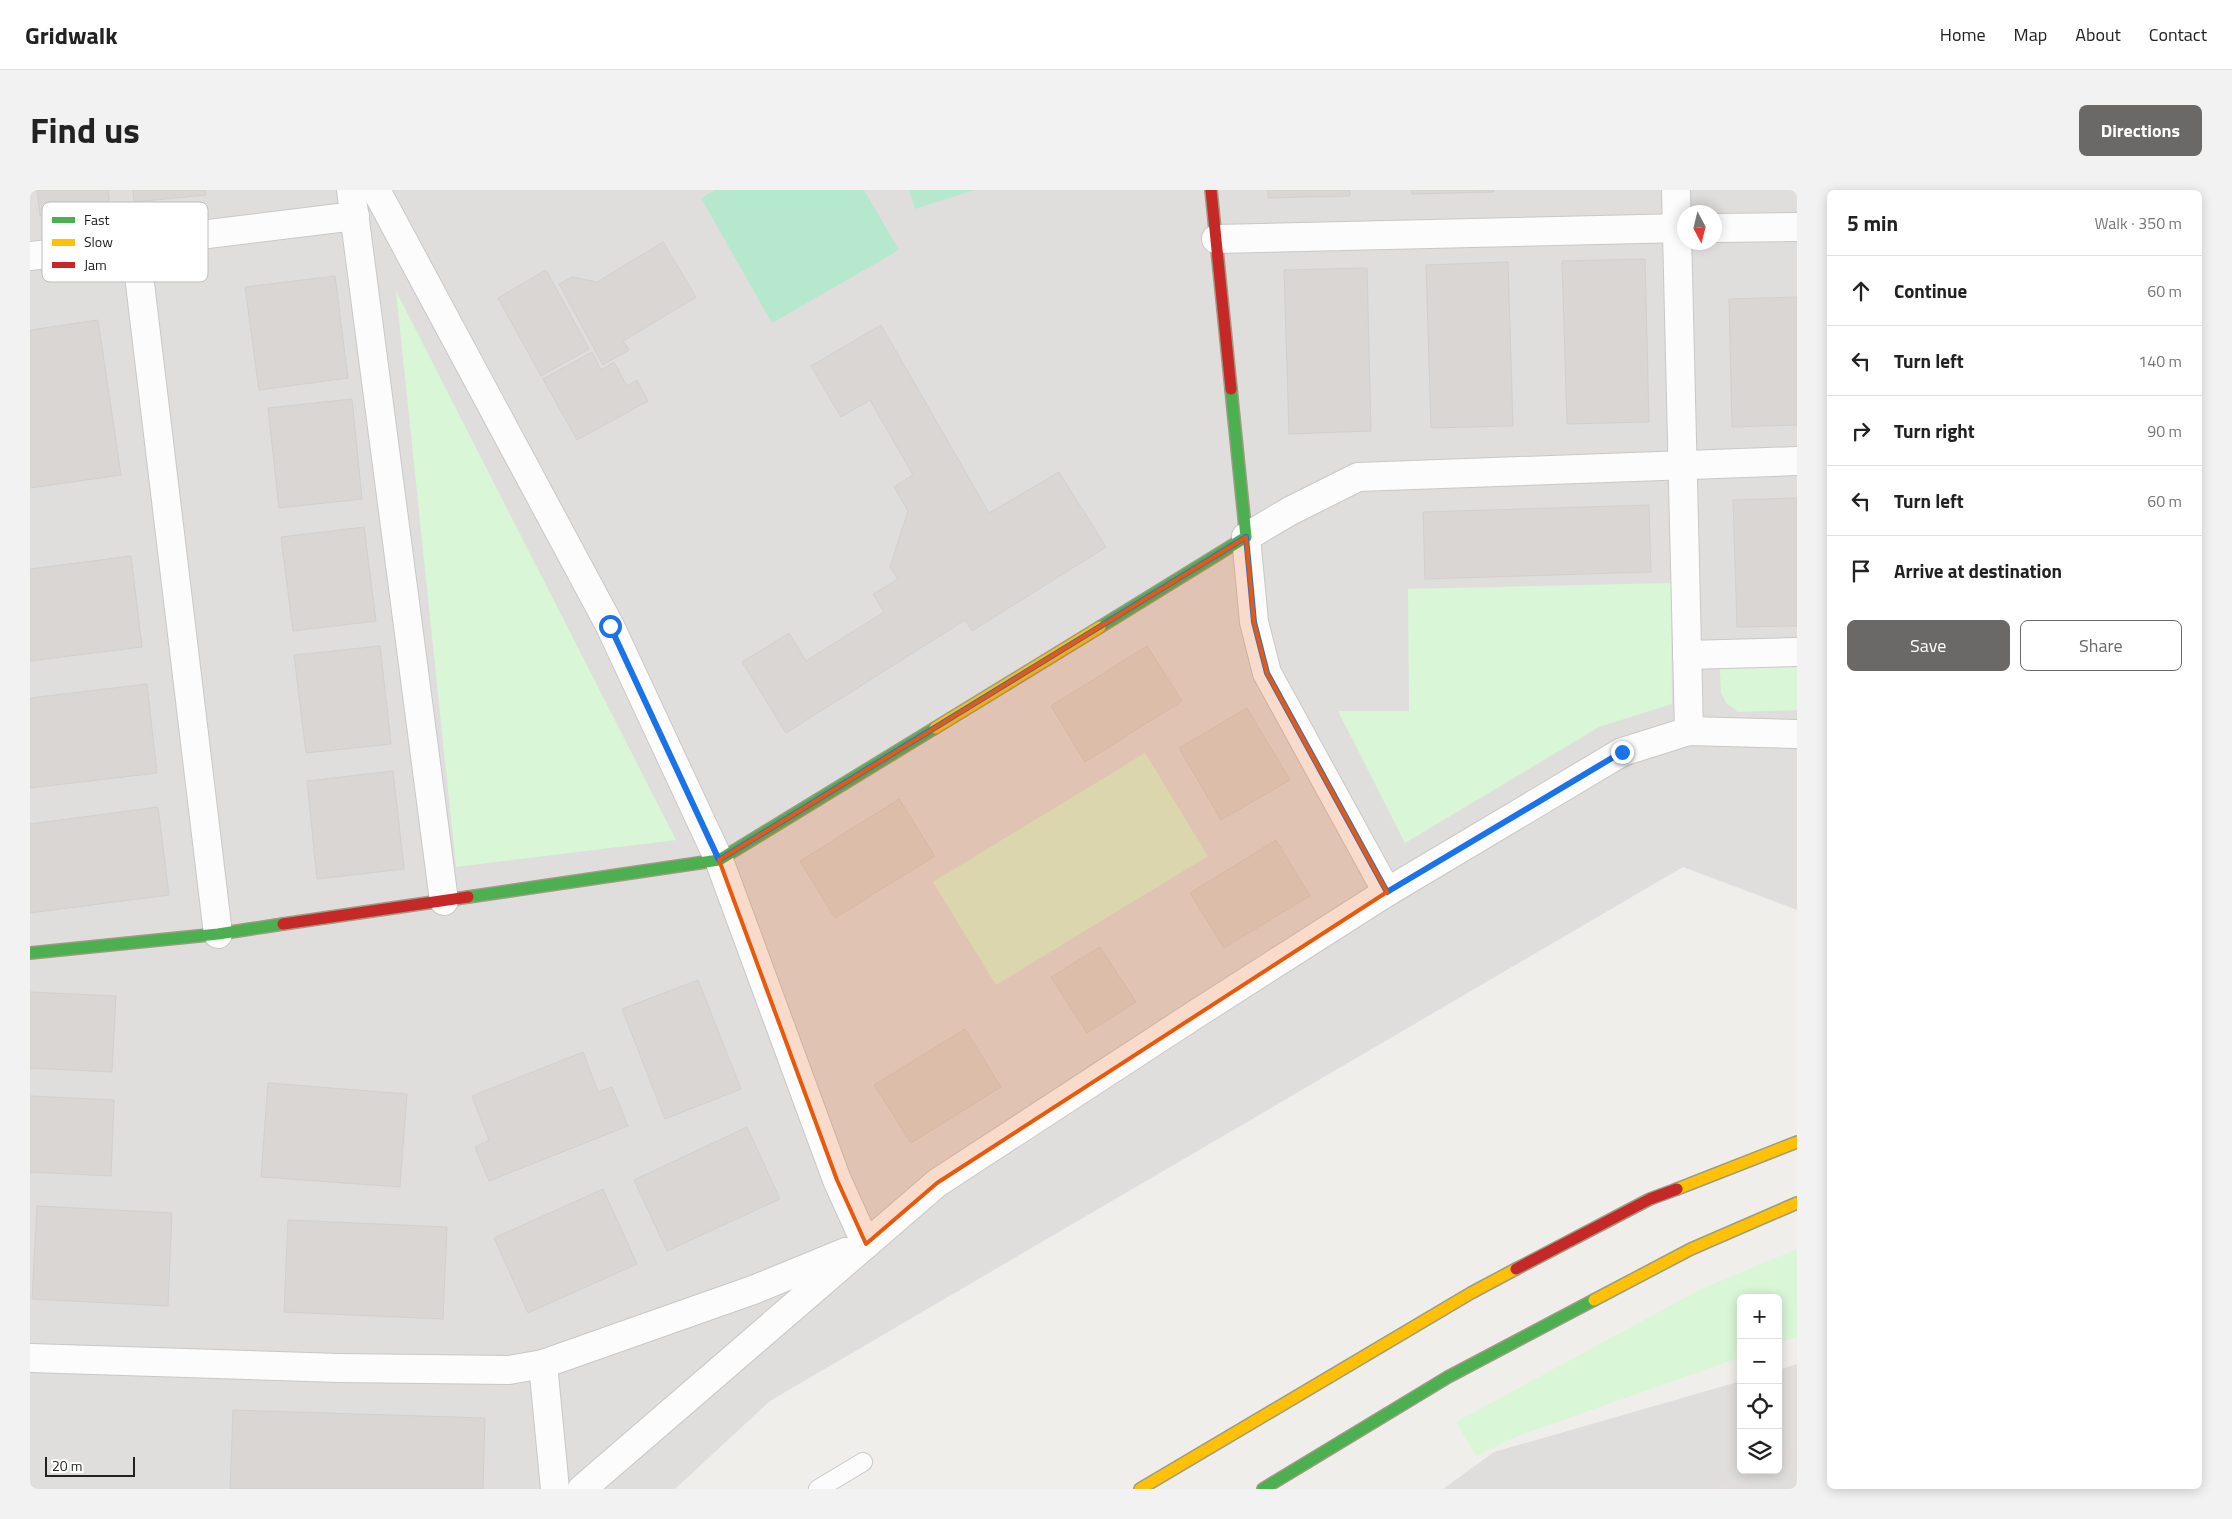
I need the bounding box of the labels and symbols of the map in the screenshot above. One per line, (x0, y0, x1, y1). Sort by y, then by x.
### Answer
legend (42, 202, 208, 282)
north arrow (1677, 205, 1722, 250)
text: Fast (84, 209, 109, 230)
text: Slow (84, 231, 113, 252)
text: Jam (84, 254, 107, 275)
route start (599, 615, 622, 638)
route end (1611, 741, 1634, 764)
scale bar (45, 1454, 135, 1477)

